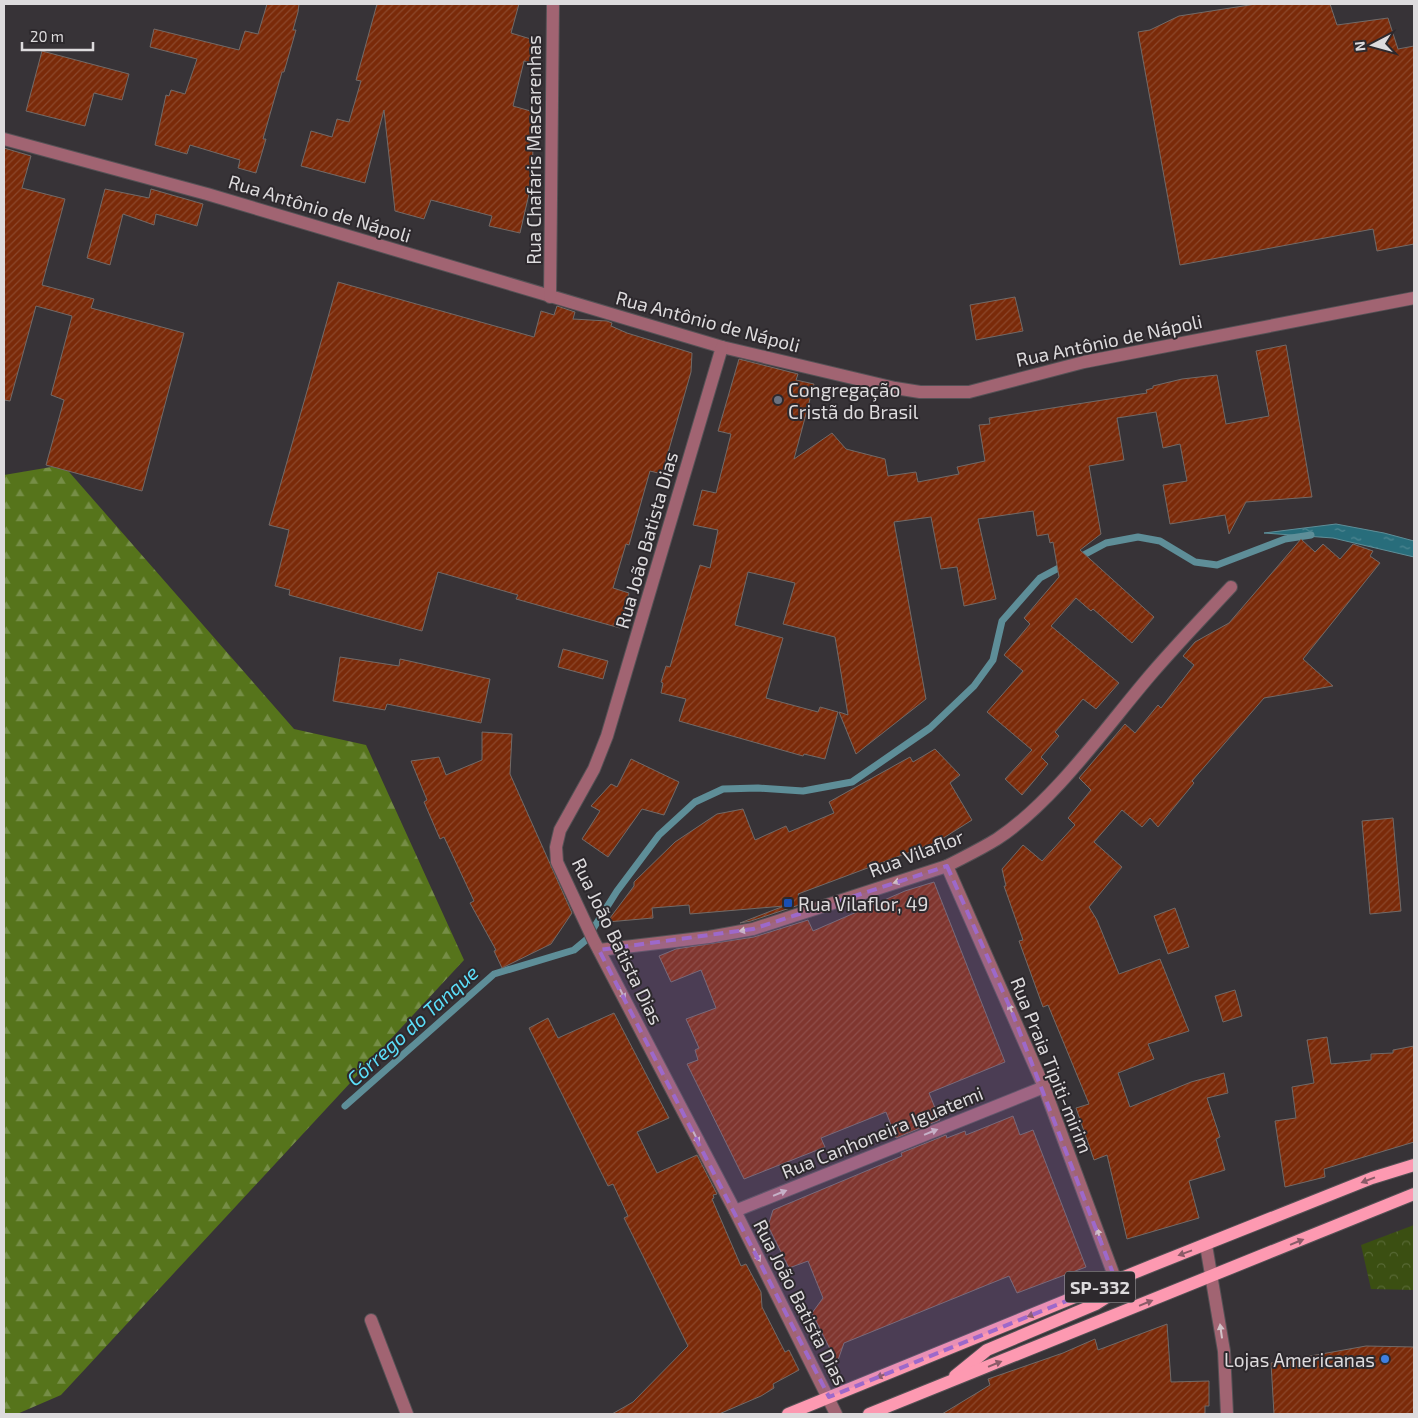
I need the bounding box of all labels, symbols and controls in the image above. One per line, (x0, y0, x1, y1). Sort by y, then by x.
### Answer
scale bar (22, 20, 94, 52)
north arrow (1348, 20, 1398, 70)
text: 20 m (30, 27, 64, 45)
street label: Rua Chafaris Mascarenhas (522, 35, 545, 265)
text: N (1351, 40, 1369, 52)
street label: Rua Antônio de Nápoli (226, 169, 414, 247)
street label: Rua Antônio de Nápoli (613, 285, 803, 357)
street label: Rua Antônio de Nápoli (1014, 309, 1204, 371)
place label: Congregação Cristã do Brasil (788, 378, 919, 423)
marker: Congregação Cristã do Brasil (772, 394, 784, 406)
street label: Rua João Batista Dias (610, 449, 682, 631)
street label: Rua Vilaflor (865, 824, 967, 882)
street label: Rua João Batista Dias (568, 854, 668, 1028)
one-way arrow (893, 878, 908, 885)
place label: Rua Vilaflor, 49 (798, 892, 928, 915)
marker: Rua Vilaflor, 49 (782, 897, 794, 909)
one-way arrow (737, 927, 753, 935)
water label: Córrego do Tanque (341, 959, 483, 1090)
street label: Rua Praia Tipiti-mirim (1006, 974, 1098, 1156)
one-way arrow (618, 986, 626, 1000)
one-way arrow (1006, 1003, 1014, 1017)
street label: Rua Canhoneira Iguatemi (778, 1081, 986, 1183)
one-way arrow (924, 1128, 938, 1136)
one-way arrow (692, 1130, 700, 1144)
one-way arrow (1360, 1176, 1375, 1184)
one-way arrow (773, 1189, 788, 1197)
street label: Rua João Batista Dias (749, 1215, 853, 1389)
one-way arrow (1095, 1227, 1103, 1242)
one-way arrow (1290, 1238, 1304, 1246)
one-way arrow (753, 1248, 761, 1262)
one-way arrow (1177, 1250, 1192, 1257)
road number: SP-332 (1065, 1272, 1135, 1302)
one-way arrow (1139, 1299, 1153, 1307)
one-way arrow (1027, 1311, 1041, 1319)
one-way arrow (1217, 1323, 1225, 1339)
place label: Lojas Americanas (1224, 1348, 1375, 1371)
marker: Lojas Americanas (1379, 1353, 1391, 1365)
one-way arrow (988, 1359, 1002, 1367)
one-way arrow (876, 1372, 890, 1380)

